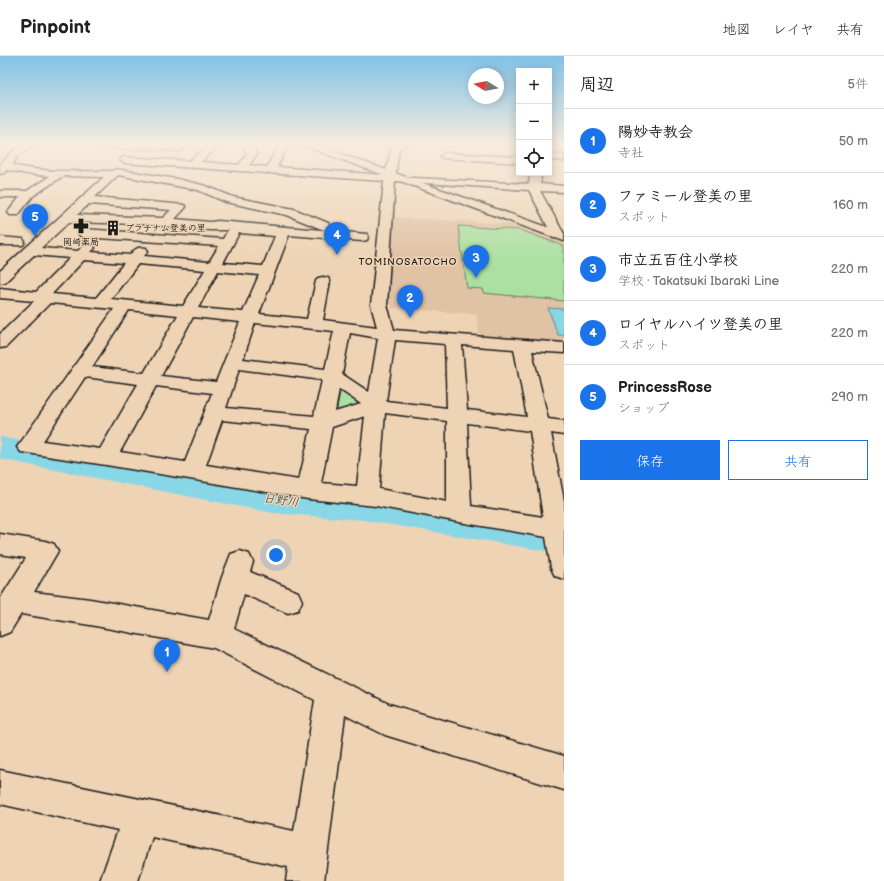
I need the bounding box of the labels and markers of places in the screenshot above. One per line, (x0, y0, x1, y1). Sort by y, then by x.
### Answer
pin: 5 (22, 204, 48, 237)
pharmacy icon: 岡崎薬局 (72, 217, 90, 235)
building icon: プラチナム登美の里 (104, 219, 122, 237)
pin: 4 (324, 222, 350, 255)
place label: プラチナム登美の里 (125, 223, 206, 234)
place label: 岡崎薬局 (63, 237, 99, 248)
pin: 3 (463, 245, 489, 278)
pin: 2 (397, 285, 423, 318)
pin: 1 (154, 639, 180, 672)

